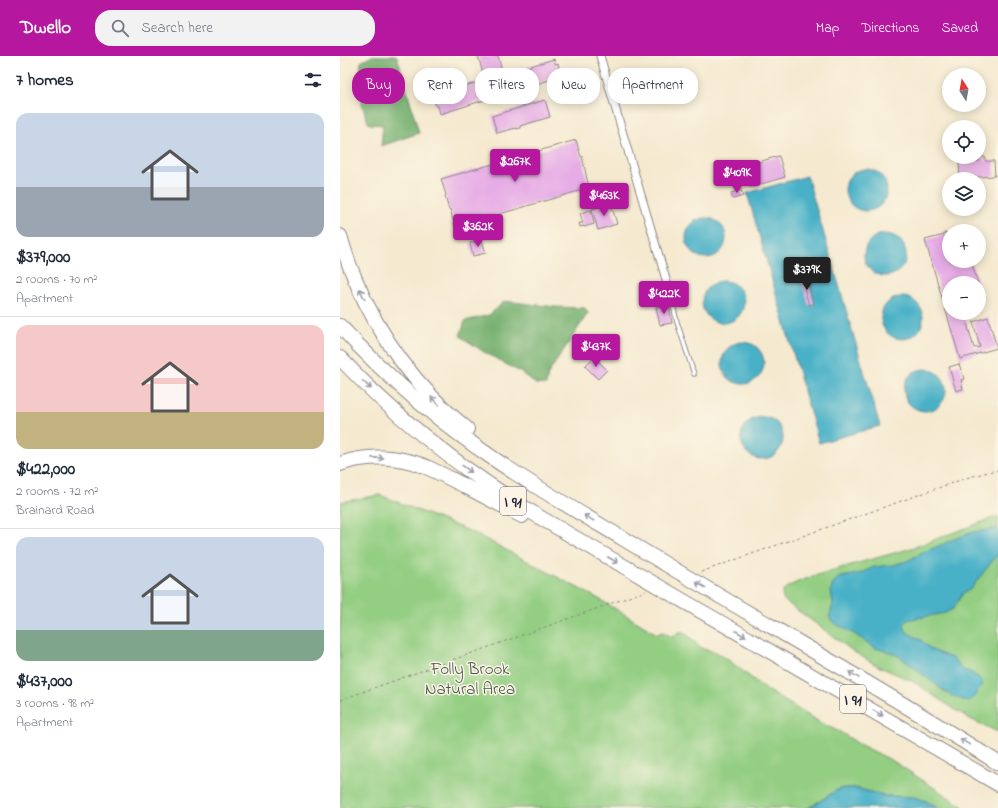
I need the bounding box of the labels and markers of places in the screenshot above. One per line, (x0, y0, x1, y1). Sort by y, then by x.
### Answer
pin: $267K (487, 149, 543, 183)
pin: $409K (709, 160, 765, 194)
pin: $463K (576, 183, 632, 217)
pin: $362K (450, 214, 506, 248)
pin: $379K (779, 257, 835, 291)
pin: $422K (636, 281, 692, 315)
pin: $437K (568, 334, 624, 368)

